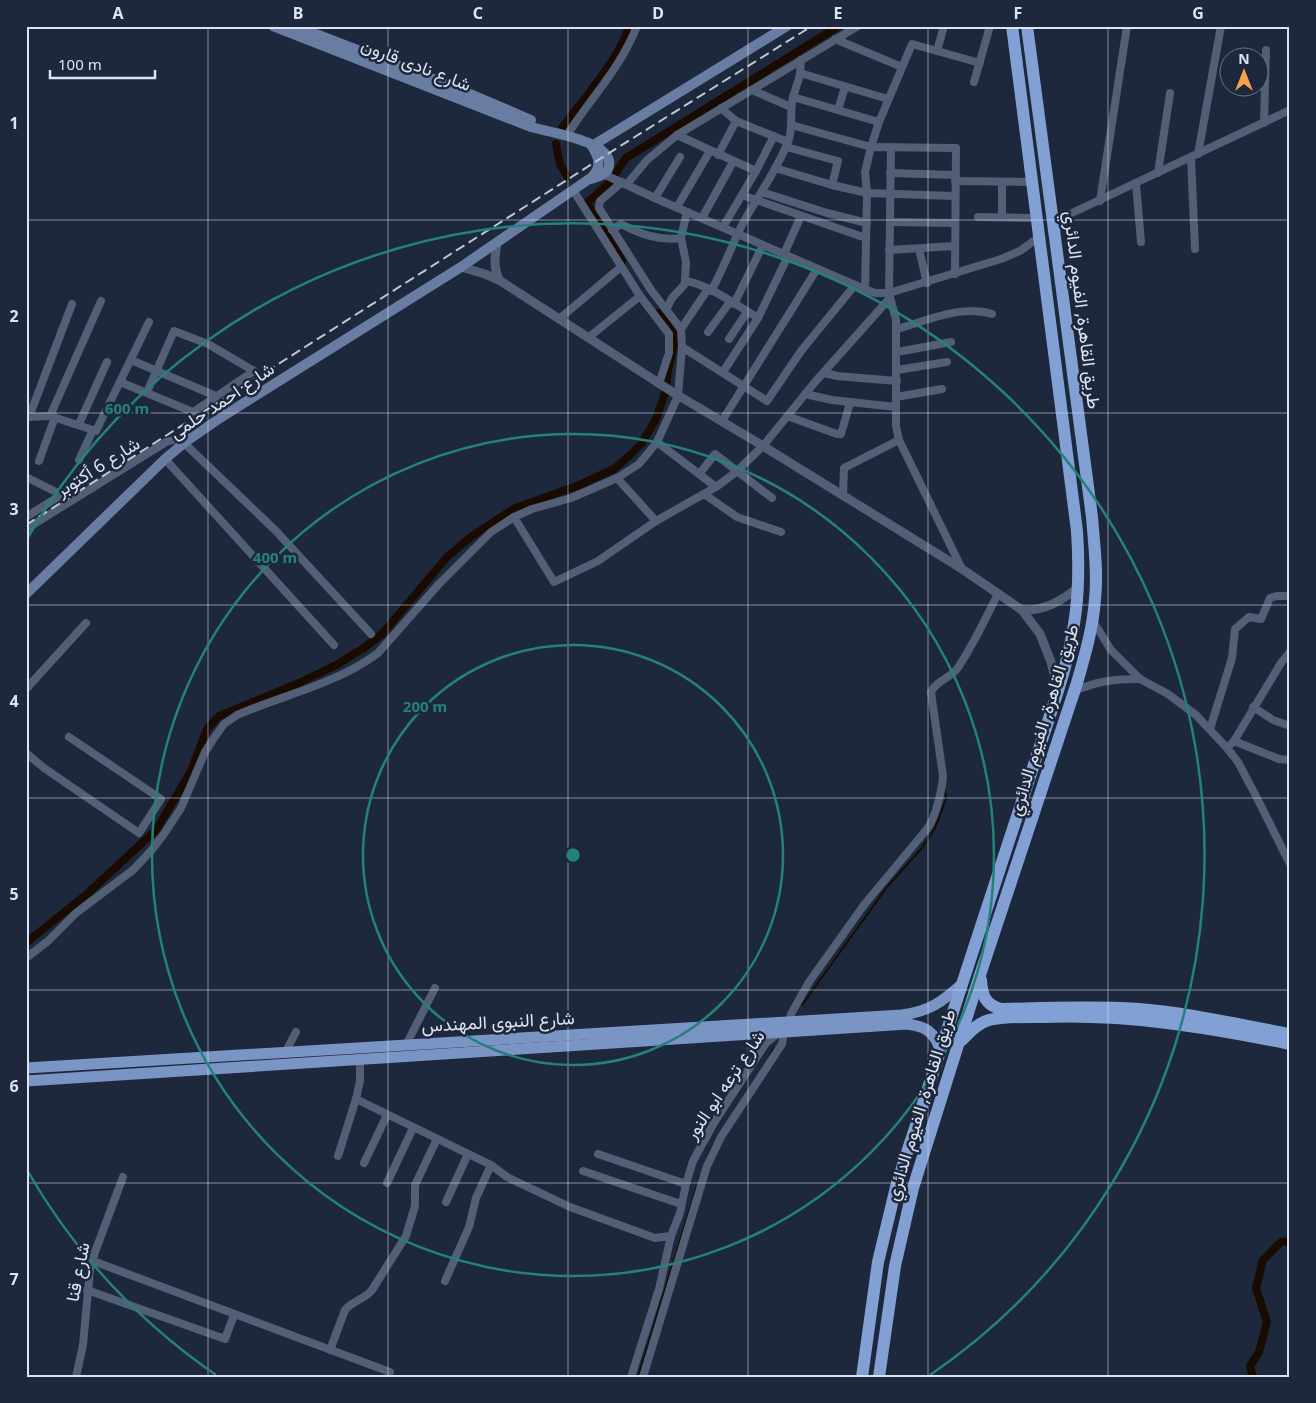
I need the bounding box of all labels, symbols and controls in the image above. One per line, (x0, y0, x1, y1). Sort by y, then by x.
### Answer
text: A (112, 2, 124, 24)
text: B (293, 2, 303, 24)
text: C (473, 2, 483, 24)
text: D (652, 2, 664, 24)
text: E (834, 2, 843, 24)
text: F (1014, 2, 1022, 24)
text: G (1192, 2, 1204, 24)
street label: شارع نادى قارون (358, 32, 475, 97)
scale bar (50, 48, 155, 80)
north arrow (1218, 48, 1268, 98)
text: N (1238, 49, 1250, 68)
text: 100 m (58, 54, 102, 74)
text: 1 (9, 112, 19, 134)
street label: طريق القاهرة, الفيوم الدائري (1055, 210, 1107, 411)
text: 2 (9, 305, 19, 327)
street label: شارع احمد حلمى (164, 356, 279, 445)
text: 600 m (105, 398, 149, 418)
street label: شارع 6 أكتوبر (50, 431, 145, 503)
text: 3 (9, 498, 19, 520)
text: 400 m (253, 547, 297, 567)
street label: طريق القاهرة, الفيوم الدائري (1002, 621, 1087, 820)
text: 4 (9, 690, 19, 712)
text: 200 m (403, 696, 447, 716)
centre of rings (564, 846, 582, 864)
text: 5 (9, 883, 19, 905)
street label: شارع النبوى المهندس (421, 1005, 575, 1038)
street label: طريق القاهرة, الفيوم الدائري (879, 1006, 964, 1205)
street label: شارع ترعه ابو النور (678, 1025, 770, 1145)
text: 6 (9, 1075, 19, 1097)
street label: شارع قنا (60, 1240, 95, 1304)
text: 7 (9, 1268, 19, 1290)

